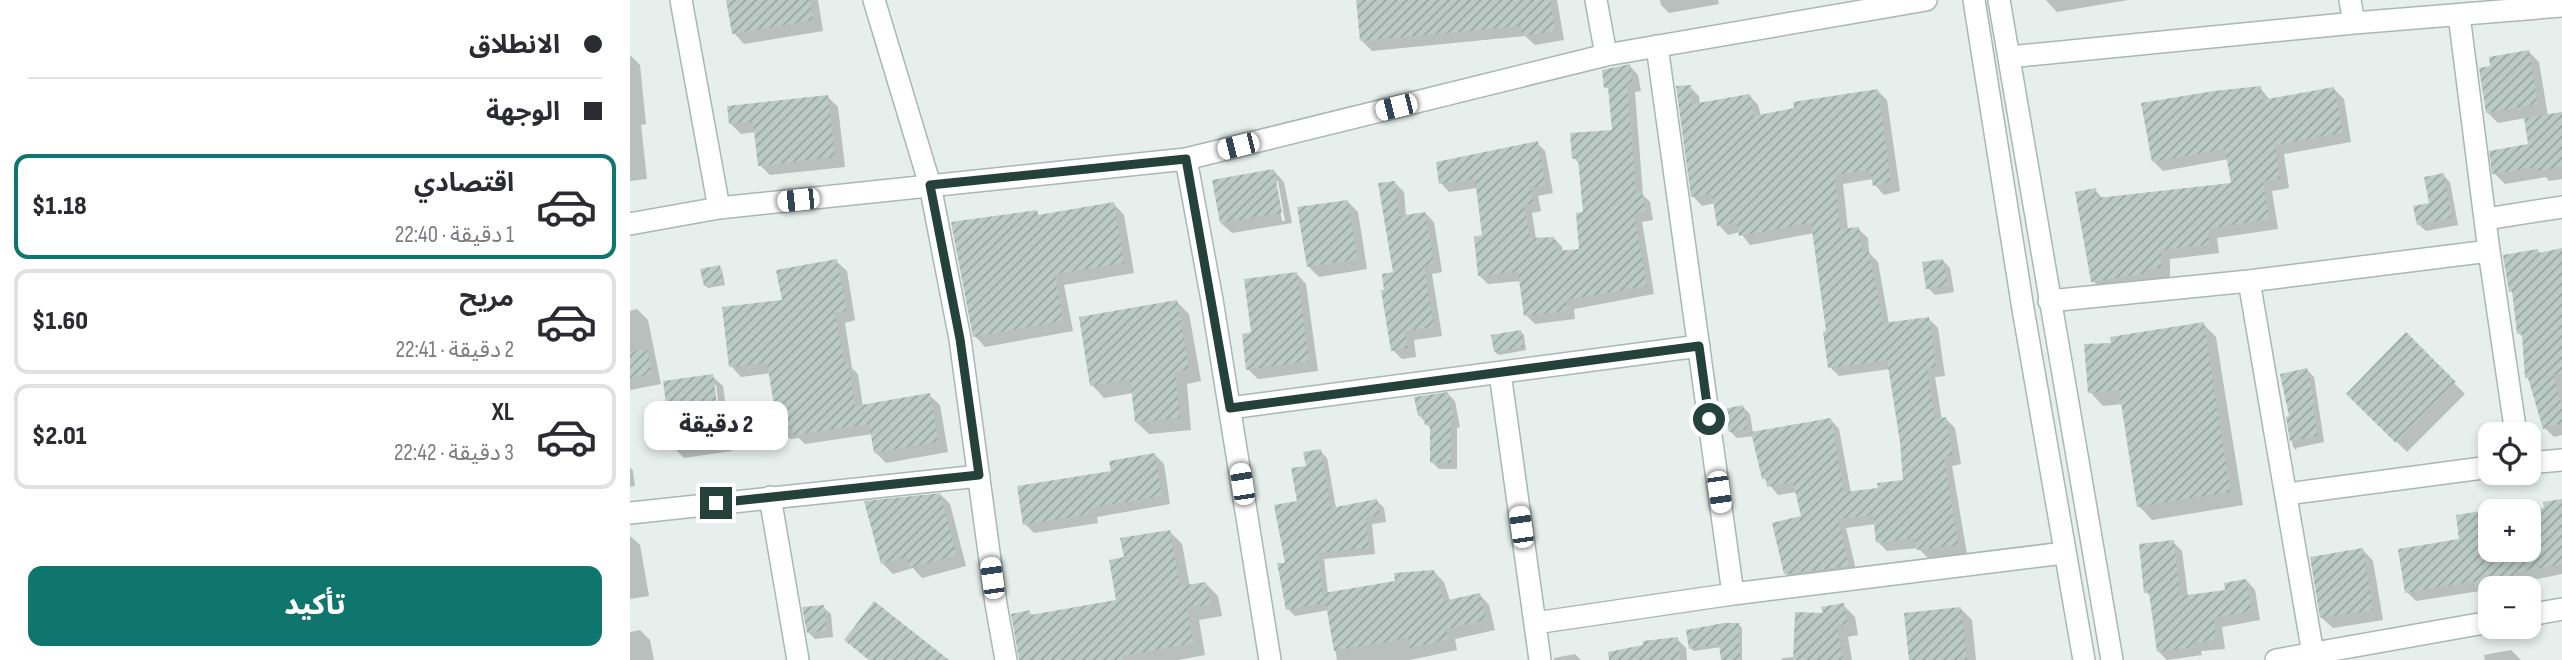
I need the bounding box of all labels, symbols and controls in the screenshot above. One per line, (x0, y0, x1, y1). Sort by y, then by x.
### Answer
text: الانطلاق (469, 30, 560, 61)
car (1374, 92, 1419, 122)
text: الوجهة (486, 97, 560, 128)
car (1216, 131, 1261, 161)
text: اقتصادي (414, 168, 514, 199)
icon: car (535, 175, 598, 238)
car (777, 187, 820, 213)
text: $1.18 (32, 191, 87, 222)
text: 1 دقيقة · 22:40 (395, 221, 514, 249)
text: مريح (459, 283, 514, 314)
icon: car (535, 290, 598, 353)
text: $1.60 (32, 306, 88, 337)
text: 2 دقيقة · 22:41 (396, 336, 514, 364)
text: XL (492, 397, 514, 428)
callout: 2 دقيقة (644, 402, 788, 450)
route start (1693, 403, 1725, 435)
icon: car (535, 405, 598, 468)
text: 2 دقيقة (679, 411, 753, 439)
text: $2.01 (32, 421, 86, 452)
map controls (2478, 422, 2541, 639)
button: locate (2478, 422, 2541, 485)
text: 3 دقيقة · 22:42 (394, 439, 514, 467)
car (1229, 462, 1256, 506)
car (1706, 470, 1733, 514)
route end (700, 487, 732, 519)
button: + (2478, 499, 2541, 562)
car (1508, 505, 1535, 549)
car (979, 556, 1006, 600)
button: تأكيد (28, 566, 602, 646)
button: − (2478, 576, 2541, 639)

